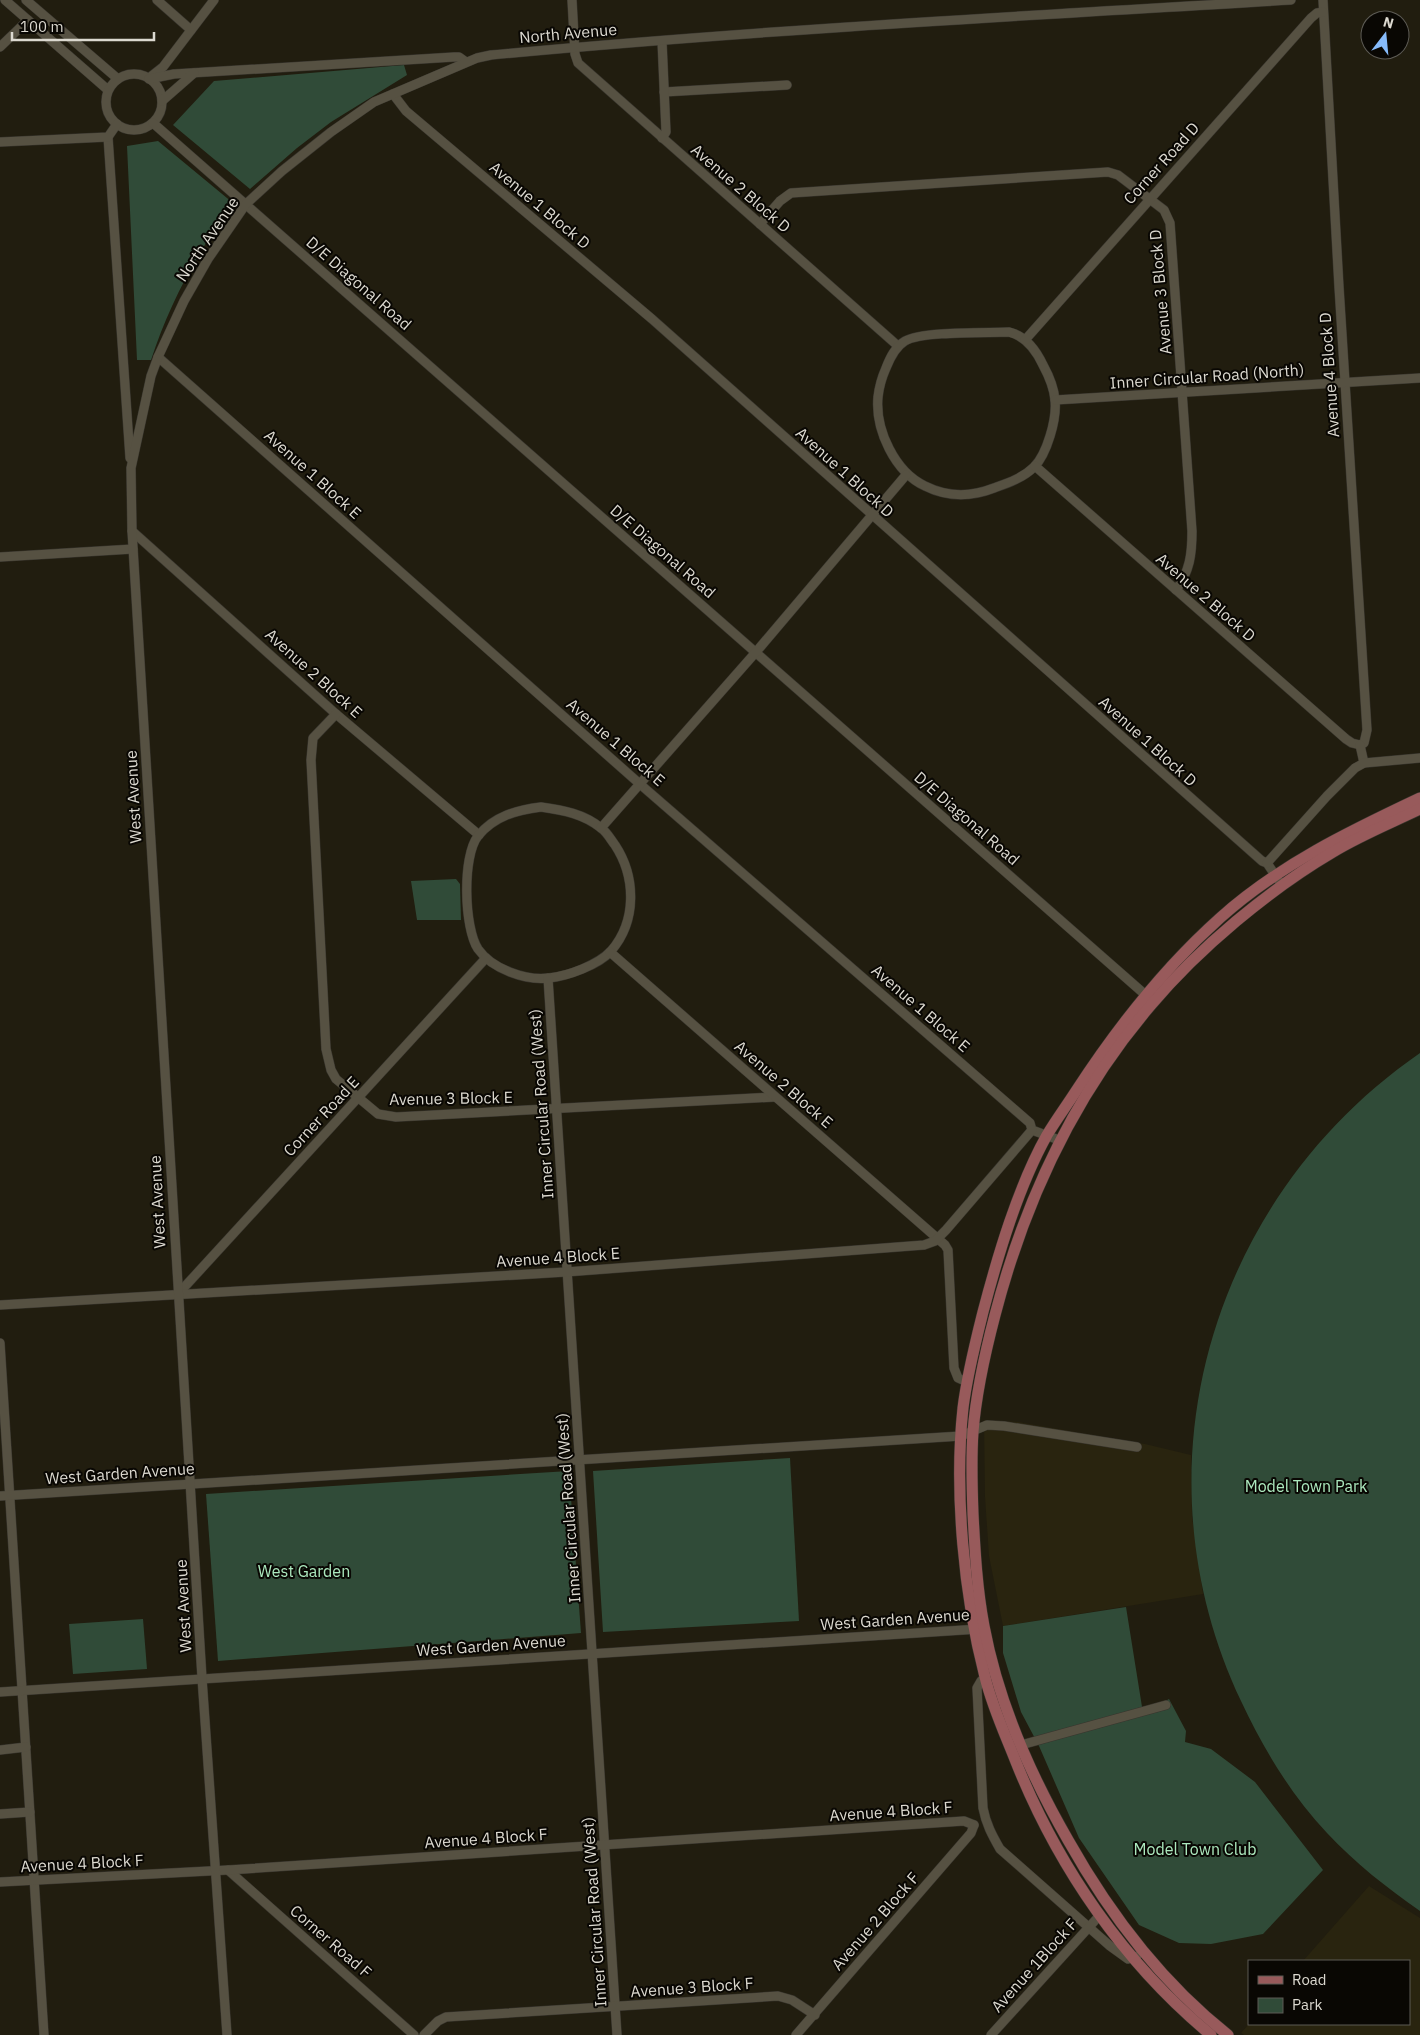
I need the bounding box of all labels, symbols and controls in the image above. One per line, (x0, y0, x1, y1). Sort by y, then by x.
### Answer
scale bar (12, 10, 155, 42)
north arrow (1360, 10, 1410, 60)
text: N (1381, 12, 1396, 33)
text: 100 m (20, 17, 64, 36)
street label: North Avenue (518, 19, 618, 47)
street label: Corner Road D (1119, 118, 1203, 208)
street label: Avenue 2 Block D (687, 139, 795, 237)
street label: Avenue 1 Block D (486, 157, 594, 253)
street label: North Avenue (171, 193, 243, 285)
street label: Avenue 3 Block D (1145, 229, 1175, 355)
street label: D/E Diagonal Road (302, 232, 416, 334)
street label: Avenue 4 Block D (1315, 312, 1343, 438)
street label: Inner Circular Road (North) (1109, 359, 1305, 393)
street label: Avenue 1 Block D (792, 423, 898, 521)
street label: Avenue 1 Block E (260, 425, 366, 523)
street label: D/E Diagonal Road (606, 500, 720, 602)
street label: Avenue 2 Block D (1152, 548, 1260, 646)
street label: Avenue 2 Block E (261, 624, 367, 722)
street label: Avenue 1 Block D (1095, 692, 1201, 790)
street label: Avenue 1 Block E (563, 694, 669, 790)
street label: West Avenue (121, 750, 145, 844)
street label: D/E Diagonal Road (910, 767, 1024, 869)
street label: Avenue 1 Block E (868, 960, 974, 1056)
street label: Inner Circular Road (West) (524, 1008, 558, 1200)
street label: Avenue 2 Block E (731, 1036, 837, 1132)
street label: Corner Road E (279, 1072, 363, 1160)
street label: Avenue 3 Block E (389, 1087, 513, 1109)
street label: West Avenue (145, 1155, 169, 1249)
street label: Avenue 4 Block E (495, 1243, 621, 1271)
street label: Inner Circular Road (West) (551, 1412, 585, 1604)
street label: West Garden Avenue (45, 1458, 196, 1488)
park label: Model Town Park (1245, 1476, 1368, 1496)
street label: West Avenue (171, 1559, 195, 1653)
park label: West Garden (258, 1561, 350, 1581)
street label: West Garden Avenue (820, 1604, 971, 1634)
street label: West Garden Avenue (416, 1630, 567, 1660)
street label: Avenue 4 Block F (829, 1797, 953, 1825)
street label: Inner Circular Road (West) (577, 1816, 611, 2008)
street label: Avenue 4 Block F (424, 1824, 548, 1852)
park label: Model Town Club (1134, 1839, 1256, 1859)
street label: Avenue 4 Block F (20, 1850, 144, 1876)
street label: Avenue 2 Block F (827, 1868, 923, 1974)
street label: Corner Road F (286, 1900, 376, 1982)
street label: Avenue 1Block F (986, 1914, 1082, 2016)
legend (1248, 1960, 1410, 2025)
text: Road (1292, 1970, 1327, 1989)
street label: Avenue 3 Block F (630, 1973, 754, 2001)
text: Park (1292, 1995, 1322, 2014)

